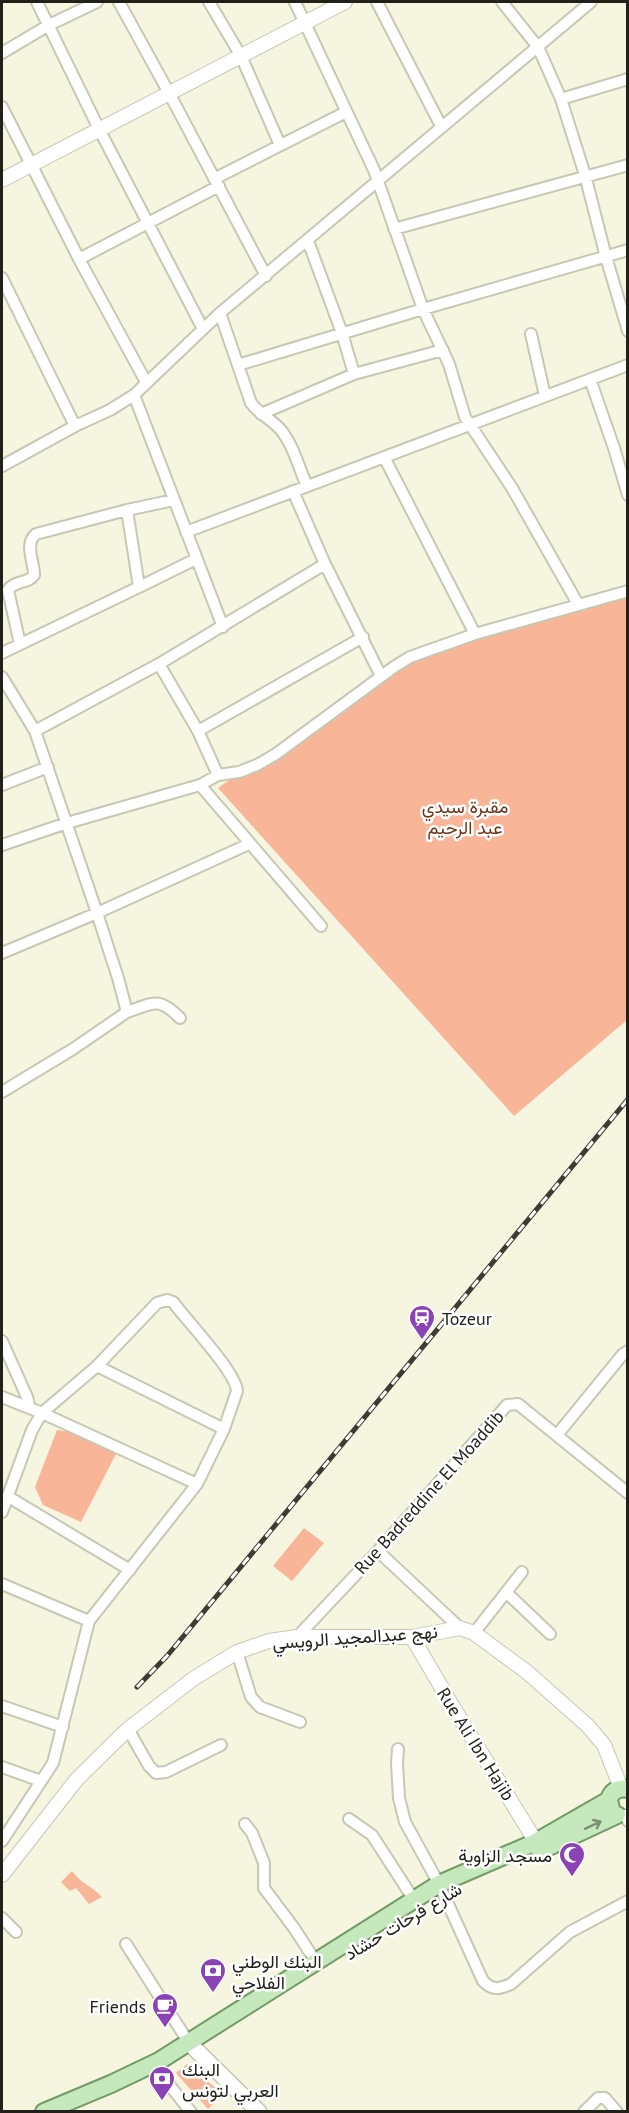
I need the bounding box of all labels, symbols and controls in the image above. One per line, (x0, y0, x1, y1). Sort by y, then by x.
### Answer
park label: مقبرة سيدي عبد الرحيم (422, 795, 508, 840)
station icon: Tozeur (407, 1303, 437, 1341)
place label: Tozeur (442, 1307, 492, 1330)
street label: Rue Badreddine El Moaddib (349, 1405, 509, 1579)
street label: نهج عبدالمجيد الرويسي (271, 1620, 439, 1658)
street label: Rue Ali Ibn Hajib (432, 1683, 520, 1805)
one-way arrow (584, 1819, 602, 1831)
mosque icon: مسجد الزاوية (557, 1840, 587, 1878)
place label: مسجد الزاوية (458, 1844, 552, 1867)
street label: شارع فرحات حشاد (340, 1877, 466, 1966)
place label: البنك الوطني الفلاحي (232, 1950, 322, 1998)
bank icon: البنك الوطني الفلاحي (198, 1956, 228, 1994)
cafe icon: Friends (150, 1991, 180, 2029)
place label: Friends (89, 1995, 146, 2018)
place label: البنك العربي لتونس (182, 2058, 279, 2106)
bank icon: البنك العربي لتونس (147, 2064, 177, 2102)

